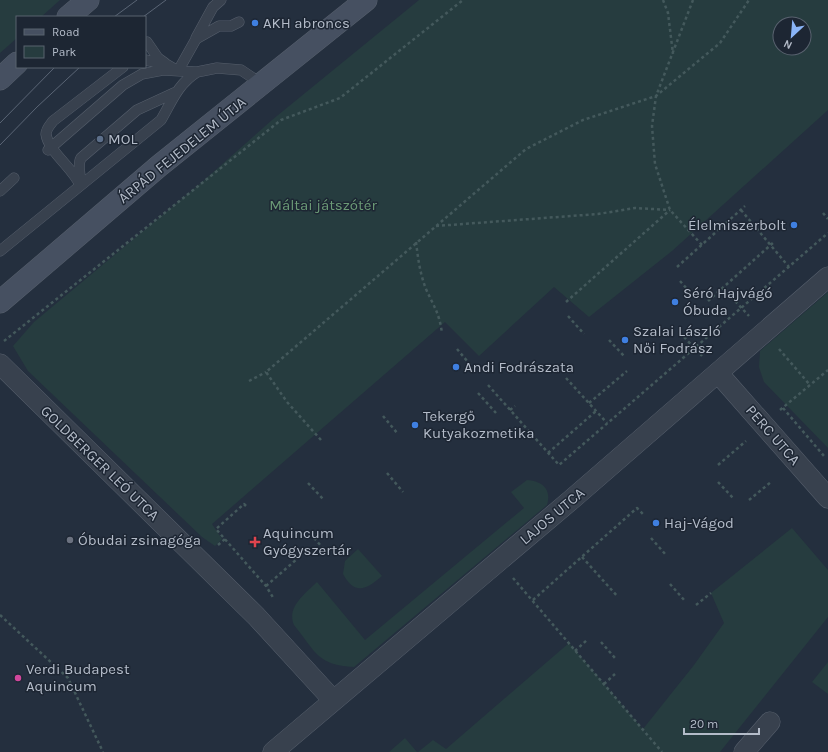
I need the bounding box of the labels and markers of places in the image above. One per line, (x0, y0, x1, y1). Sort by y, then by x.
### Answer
place label: AKH abroncs (263, 14, 350, 32)
marker: AKH abroncs (250, 18, 260, 28)
place label: MOL (108, 130, 137, 148)
marker: MOL (95, 134, 105, 144)
place label: Élelmiszerbolt (688, 216, 786, 234)
marker: Élelmiszerbolt (789, 220, 799, 230)
place label: Séró Hajvágó Óbuda (683, 284, 772, 319)
marker: Séró Hajvágó Óbuda (670, 297, 680, 307)
place label: Szalai László Női Fodrász (633, 322, 721, 357)
marker: Szalai László Női Fodrász (620, 335, 630, 345)
place label: Andi Fodrászata (464, 358, 574, 376)
marker: Andi Fodrászata (451, 362, 461, 372)
place label: Tekergő Kutyakozmetika (423, 407, 534, 442)
marker: Tekergő Kutyakozmetika (410, 420, 420, 430)
place label: Haj-Vágod (664, 514, 734, 532)
marker: Haj-Vágod (651, 518, 661, 528)
place label: Aquincum Gyógyszertár (263, 524, 352, 559)
place label: Óbudai zsinagóga (78, 531, 201, 549)
marker: Óbudai zsinagóga (65, 535, 75, 545)
marker: Aquincum Gyógyszertár (250, 537, 260, 547)
place label: Verdi Budapest Aquincum (26, 660, 130, 695)
marker: Verdi Budapest Aquincum (13, 673, 23, 683)

